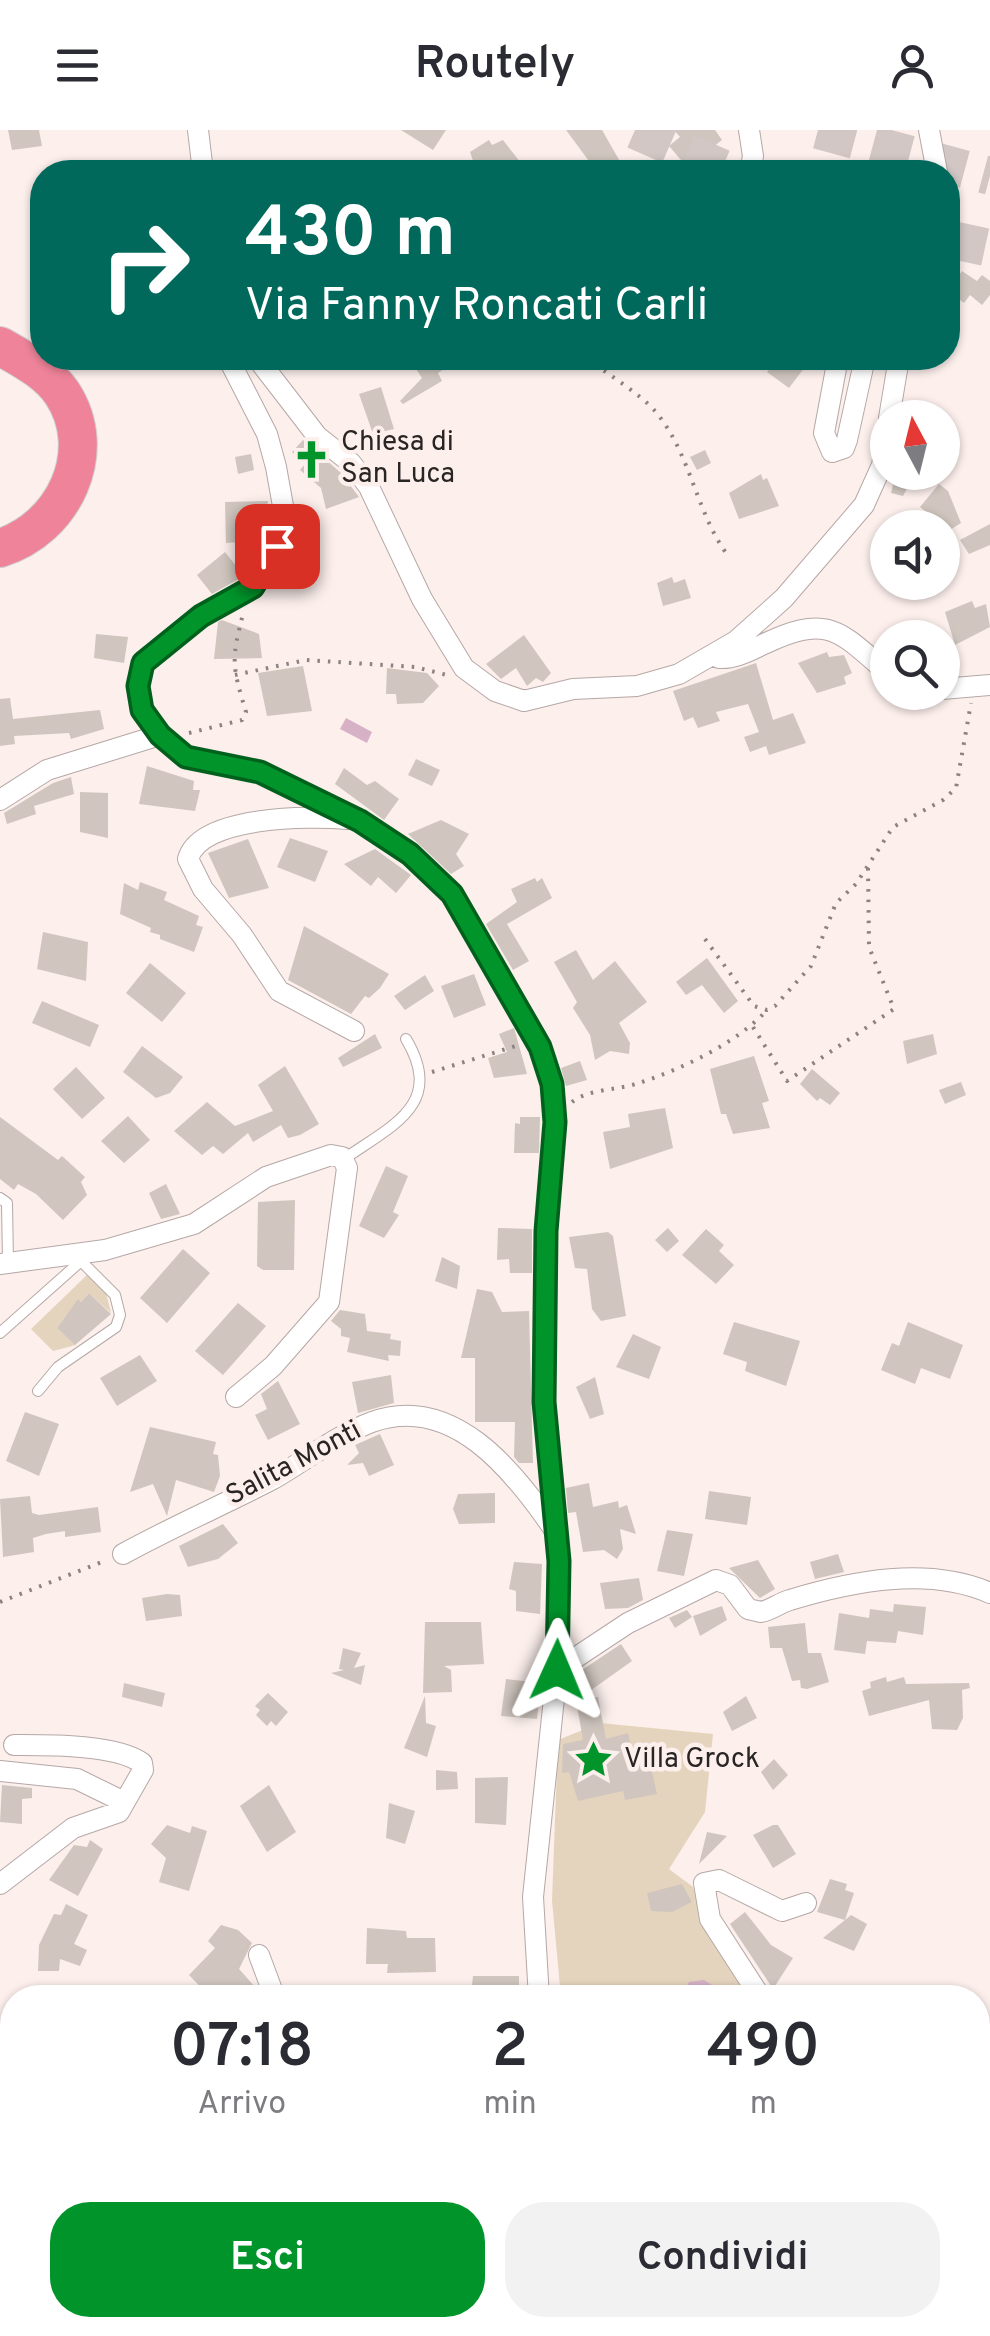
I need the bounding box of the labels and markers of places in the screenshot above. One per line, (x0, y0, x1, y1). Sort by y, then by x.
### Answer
place label: Chiesa di San Luca (341, 425, 455, 493)
church icon: Chiesa di San Luca (290, 438, 332, 480)
pin (235, 504, 320, 589)
place icon: Villa Grock (573, 1739, 615, 1781)
place label: Villa Grock (624, 1742, 760, 1778)

